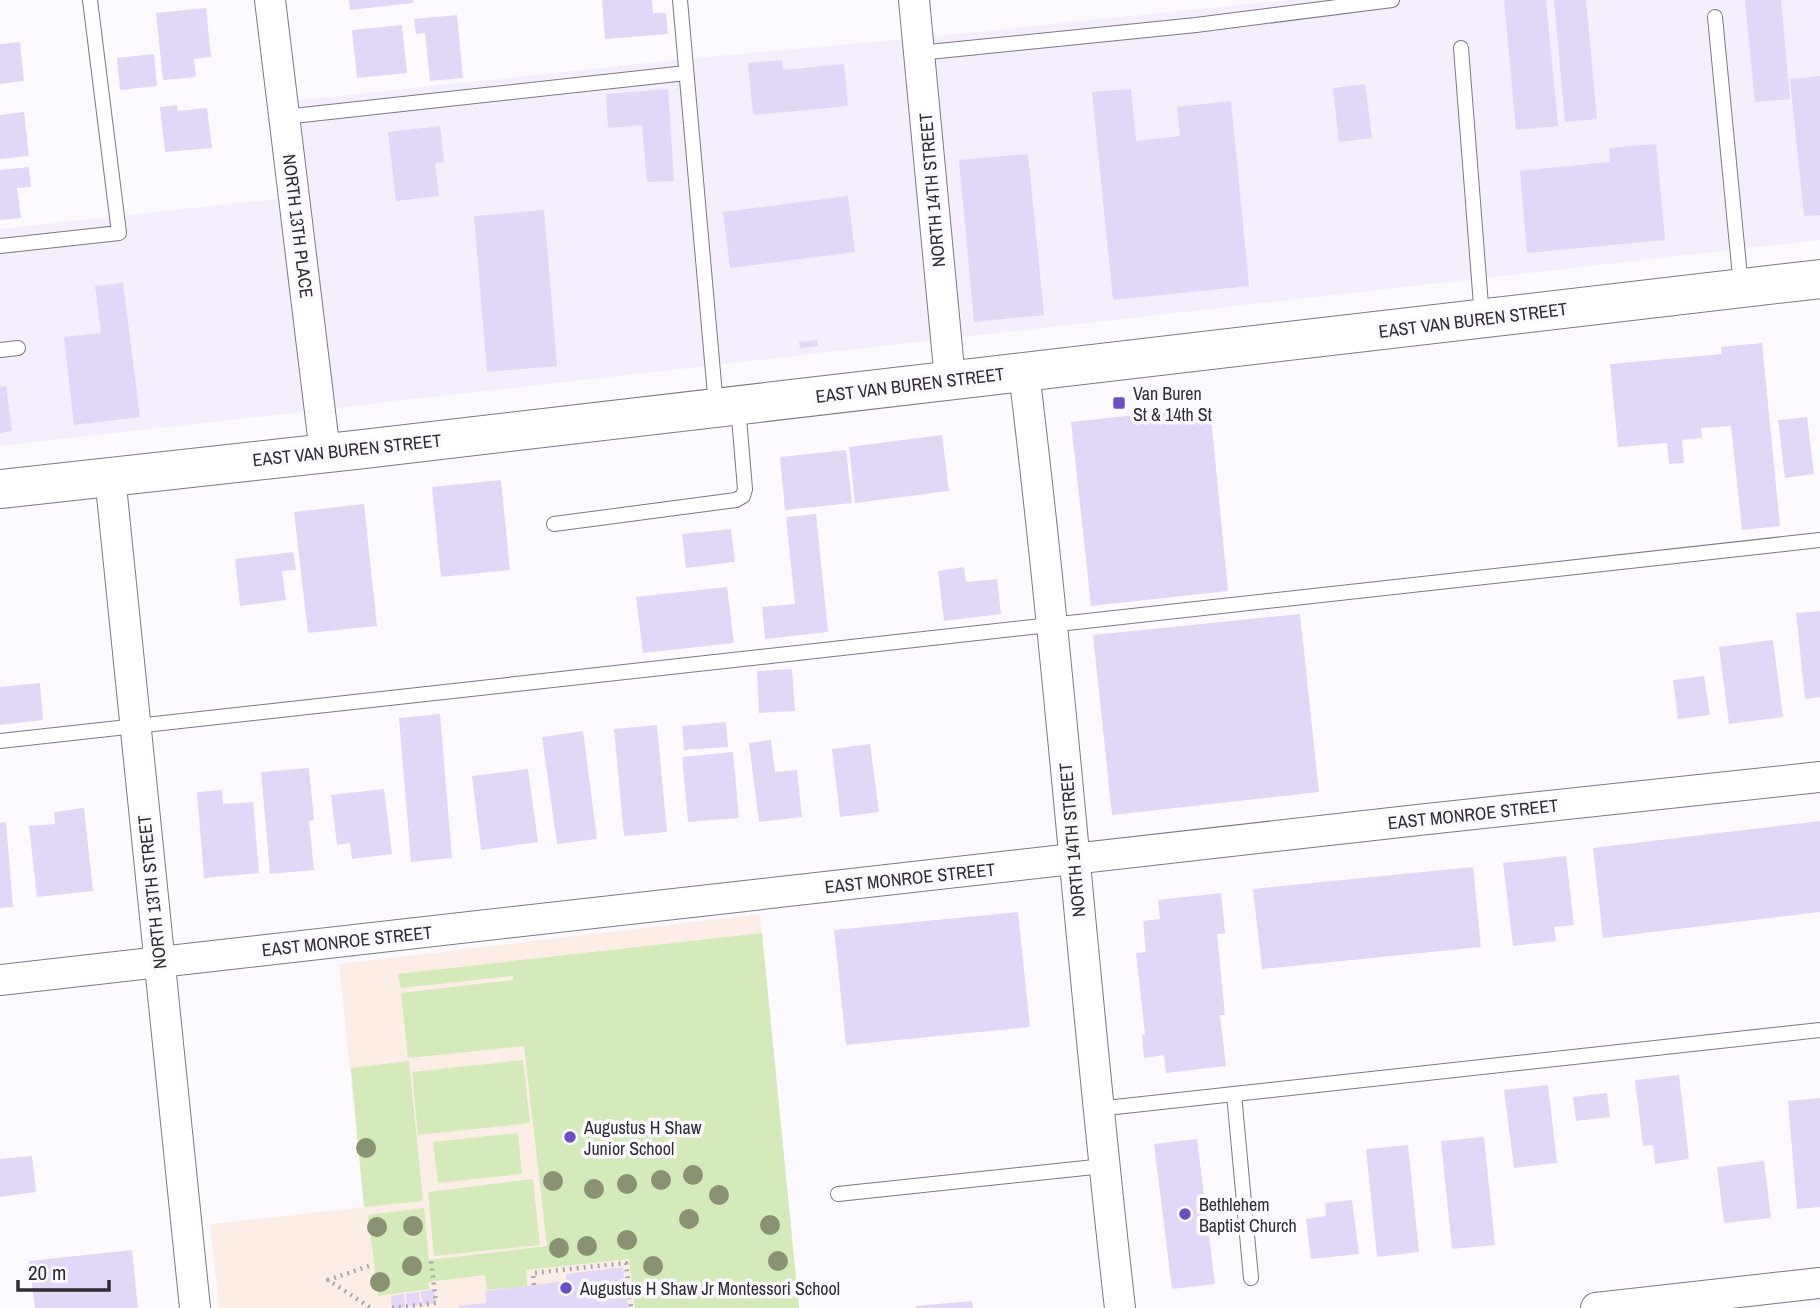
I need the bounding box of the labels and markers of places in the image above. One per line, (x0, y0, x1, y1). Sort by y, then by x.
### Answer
place label: Van Buren St & 14th St (1133, 381, 1212, 427)
marker: Van Buren St & 14th St (1111, 395, 1127, 411)
place label: Augustus H Shaw Junior School (583, 1115, 702, 1161)
marker: Augustus H Shaw Junior School (562, 1129, 578, 1145)
place label: Bethlehem Baptist Church (1199, 1192, 1297, 1238)
marker: Bethlehem Baptist Church (1177, 1206, 1193, 1222)
place label: Augustus H Shaw Jr Montessori School (579, 1276, 840, 1301)
marker: Augustus H Shaw Jr Montessori School (558, 1280, 574, 1296)

